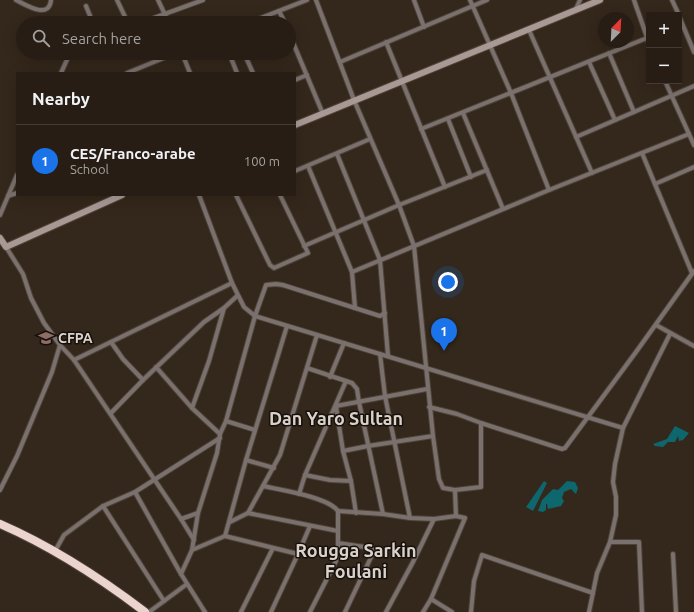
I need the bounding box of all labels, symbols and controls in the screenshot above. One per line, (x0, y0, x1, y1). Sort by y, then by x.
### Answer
north arrow (598, 12, 634, 48)
map controls (646, 12, 682, 84)
button: + (646, 12, 682, 48)
search box (16, 16, 296, 60)
icon: search (30, 27, 52, 49)
text: Search here (62, 30, 141, 47)
button: − (646, 48, 682, 84)
text: Nearby (32, 89, 90, 108)
text: CES/Franco-arabe (70, 145, 196, 162)
text: 1 (41, 154, 49, 168)
text: 100 m (244, 154, 280, 168)
text: School (70, 162, 109, 176)
your location (438, 272, 458, 292)
pin: 1 (431, 318, 457, 351)
school or university icon: CFPA (37, 329, 55, 347)
place label: CFPA (58, 330, 93, 346)
district label: Dan Yaro Sultan (269, 408, 403, 428)
district label: Rougga Sarkin Foulani (295, 540, 417, 581)

